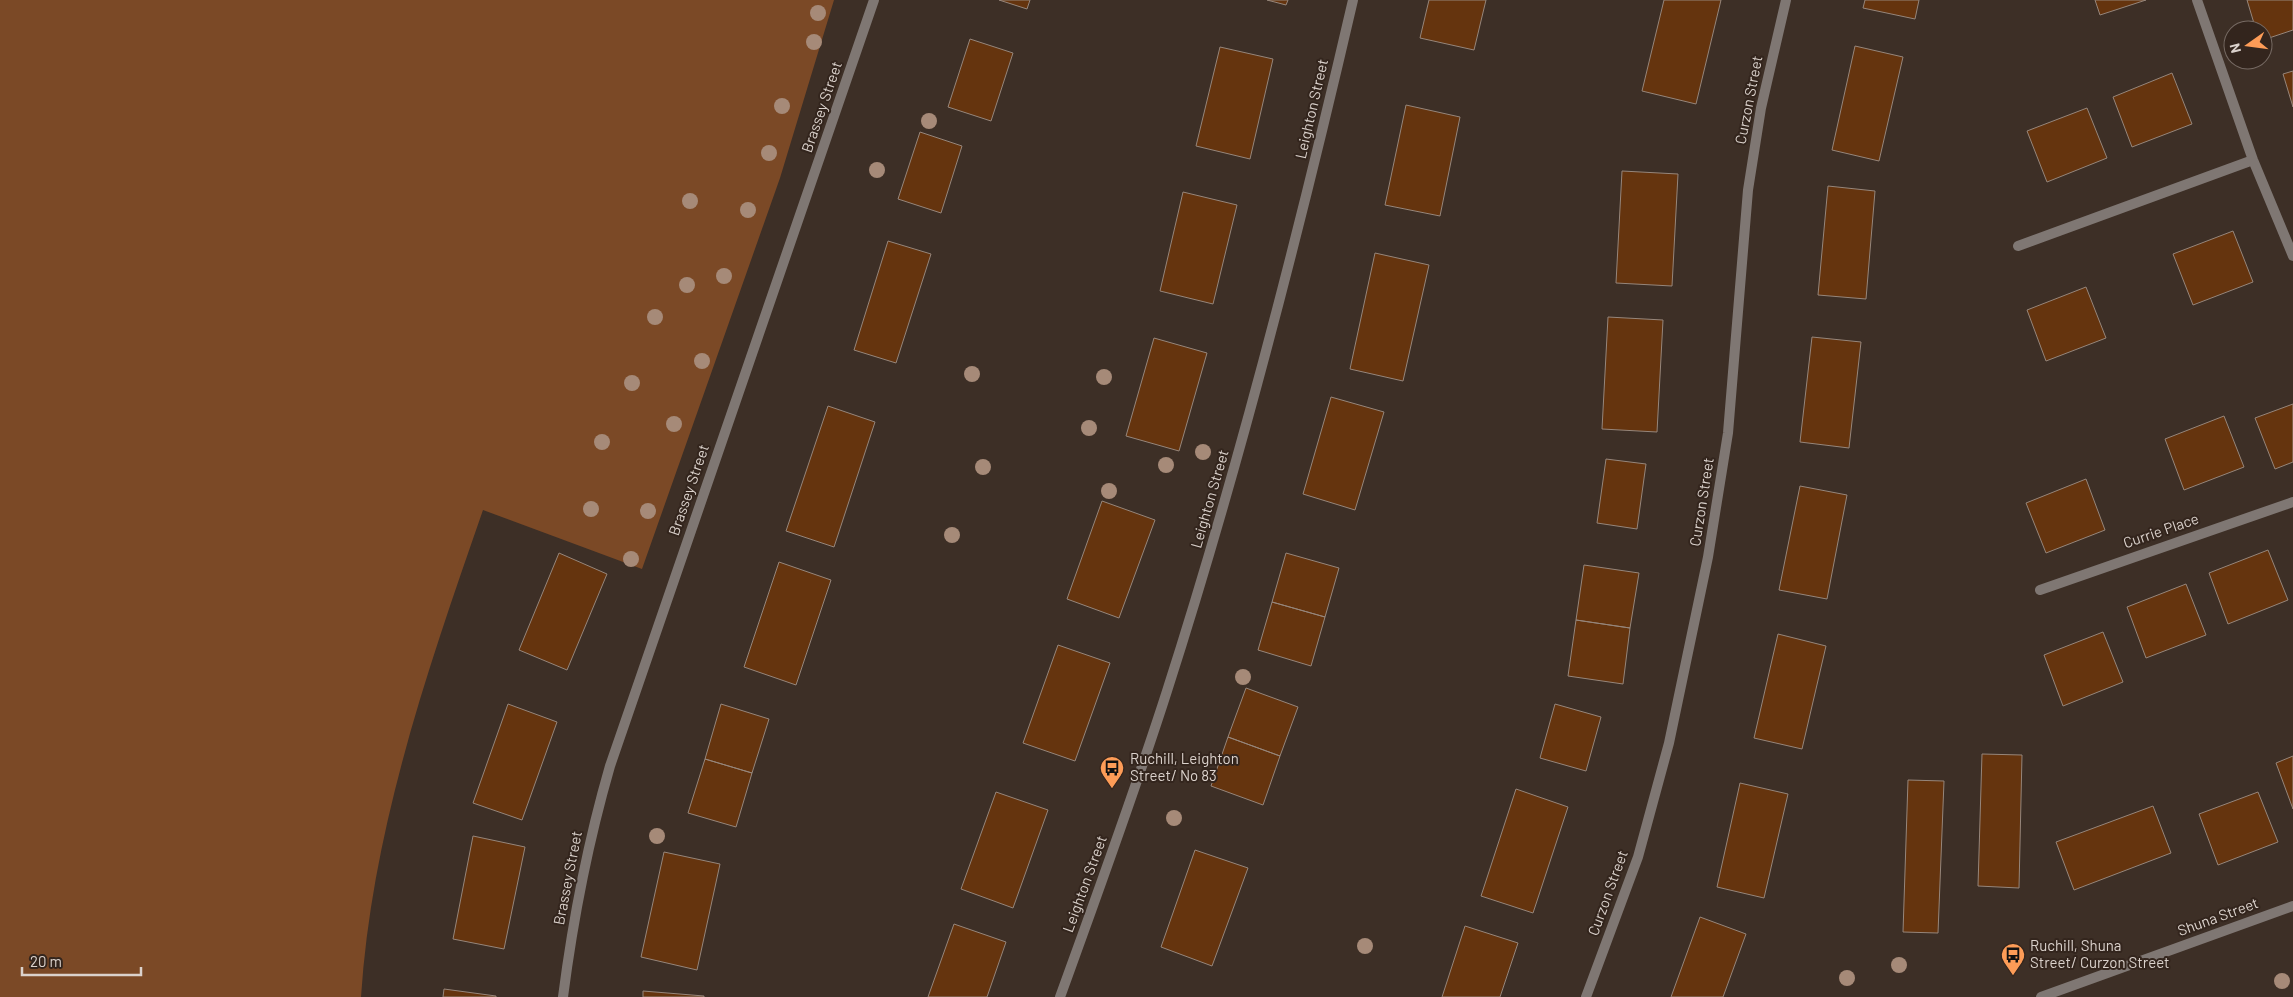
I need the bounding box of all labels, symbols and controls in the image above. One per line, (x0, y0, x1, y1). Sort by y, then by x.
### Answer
north arrow (2223, 20, 2273, 70)
text: N (2226, 42, 2244, 55)
street label: Curzon Street (1731, 54, 1765, 145)
street label: Leighton Street (1291, 57, 1331, 160)
street label: Brassey Street (797, 59, 845, 155)
street label: Brassey Street (664, 442, 712, 538)
street label: Leighton Street (1186, 447, 1232, 550)
street label: Curzon Street (1685, 456, 1717, 547)
street label: Currie Place (2121, 509, 2201, 551)
place label: Ruchill, Leighton Street/ No 83 (1130, 749, 1239, 784)
bus stop icon: Ruchill, Leighton Street/ No 83 (1099, 755, 1125, 789)
street label: Brassey Street (549, 829, 585, 926)
street label: Leighton Street (1058, 833, 1110, 935)
street label: Curzon Street (1583, 848, 1631, 938)
street label: Shuna Street (2175, 893, 2260, 939)
place label: Ruchill, Shuna Street/ Curzon Street (2030, 936, 2170, 971)
bus stop icon: Ruchill, Shuna Street/ Curzon Street (2000, 942, 2026, 976)
scale bar (22, 944, 141, 976)
text: 20 m (30, 952, 62, 970)

